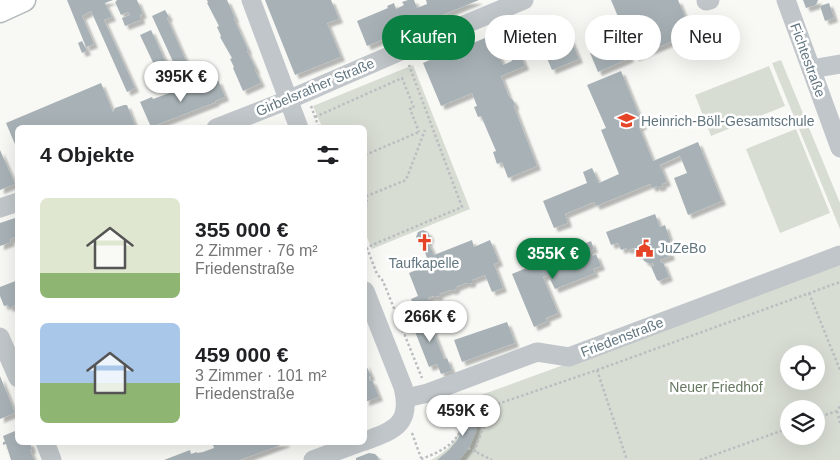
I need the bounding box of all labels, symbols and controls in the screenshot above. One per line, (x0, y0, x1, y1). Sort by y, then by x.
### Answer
chip: Kaufen (382, 15, 475, 60)
chip: Mieten (485, 15, 575, 60)
chip: Filter (585, 15, 661, 60)
chip: Neu (671, 15, 740, 60)
street label: Fichtestraße (787, 21, 829, 99)
street label: Girbelsrather Straße (254, 55, 377, 119)
pin: 395K € (140, 61, 222, 103)
text: 395K € (155, 68, 207, 85)
school or university icon: Heinrich-Böll-Gesamtschule (617, 111, 637, 131)
place label: Heinrich-Böll-Gesamtschule (641, 113, 815, 129)
icon: filters (314, 141, 342, 169)
text: 4 Objekte (40, 143, 135, 166)
icon: home (80, 218, 140, 278)
text: 355 000 € (195, 218, 288, 241)
church icon: Taufkapelle (414, 233, 434, 253)
pin: 355K € (512, 238, 594, 280)
public building icon: JuZeBo (634, 238, 654, 258)
place label: JuZeBo (658, 240, 706, 256)
text: 2 Zimmer · 76 m² (195, 242, 318, 259)
text: 355K € (527, 245, 579, 262)
place label: Taufkapelle (389, 255, 460, 271)
text: Friedenstraße (195, 260, 295, 277)
pin: 266K € (389, 300, 471, 343)
text: 266K € (404, 308, 456, 325)
street label: Friedenstraße (578, 314, 666, 360)
icon: home (80, 343, 140, 403)
text: 459 000 € (195, 343, 288, 366)
map controls (780, 345, 825, 445)
button: locate (780, 345, 825, 390)
text: 3 Zimmer · 101 m² (195, 367, 327, 384)
park label: Neuer Friedhof (669, 379, 763, 395)
text: Friedenstraße (195, 385, 295, 402)
pin: 459K € (422, 394, 504, 437)
button: layers (780, 400, 825, 445)
text: 459K € (437, 402, 489, 419)

